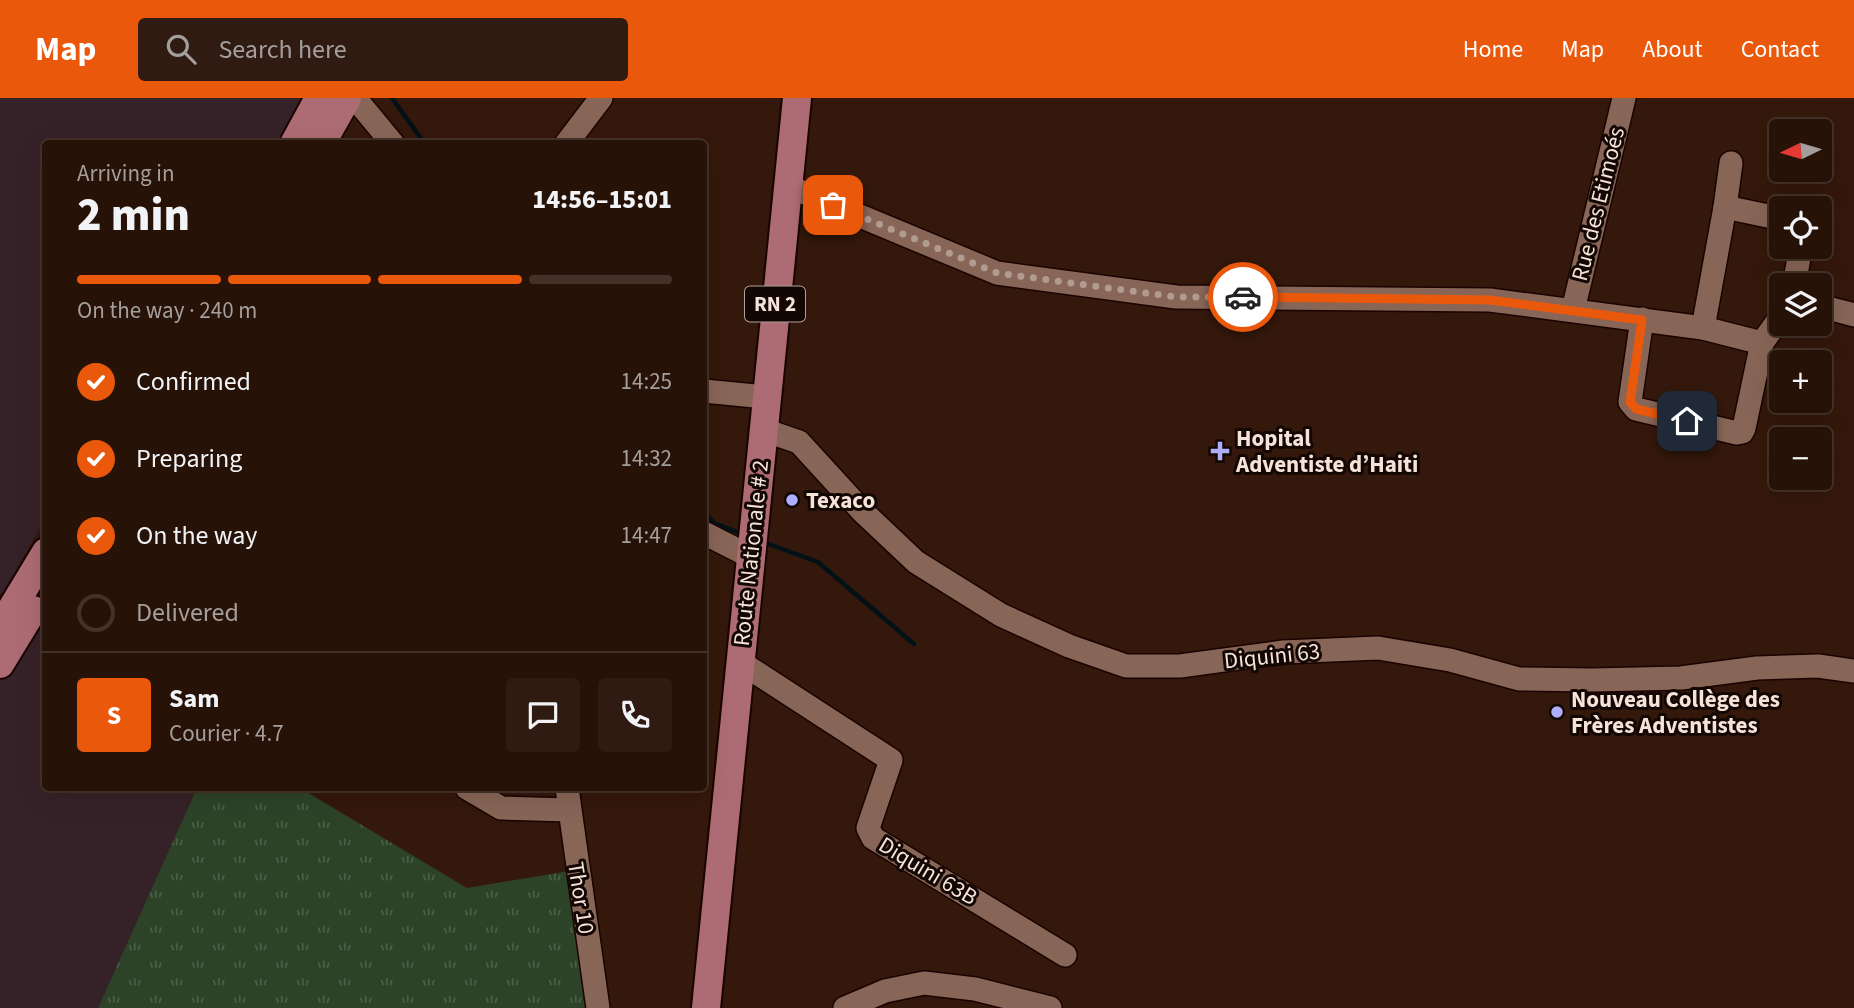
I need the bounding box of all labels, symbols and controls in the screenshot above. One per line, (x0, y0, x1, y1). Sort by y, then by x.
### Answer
search box (138, 18, 628, 81)
text: Map (35, 26, 96, 73)
icon: search (162, 30, 200, 68)
text: Search here (218, 31, 347, 68)
text: Home (1463, 32, 1523, 67)
text: Map (1561, 32, 1604, 67)
text: About (1642, 32, 1703, 67)
text: Contact (1741, 32, 1819, 67)
north arrow (1769, 119, 1832, 182)
map controls (1769, 119, 1832, 490)
street label: Rue des Etimoés (1563, 124, 1633, 284)
text: Arriving in (77, 157, 175, 190)
pin (803, 175, 863, 235)
text: 14:56–15:01 (532, 181, 672, 218)
text: 2 min (77, 183, 190, 248)
icon: bag (814, 186, 852, 224)
button: locate (1769, 196, 1832, 259)
courier (1208, 262, 1278, 332)
button: layers (1769, 273, 1832, 336)
icon: car (1224, 278, 1262, 316)
road number: RN 2 (745, 286, 805, 322)
text: On the way · 240 m (77, 294, 257, 327)
button: + (1769, 350, 1832, 413)
icon: check (77, 363, 115, 401)
text: Confirmed (136, 363, 251, 400)
text: 14:25 (621, 365, 672, 398)
pin (1657, 391, 1717, 451)
icon: home (1668, 402, 1706, 440)
place label: Hopital Adventiste d’Haiti (1235, 422, 1418, 481)
button: − (1769, 427, 1832, 490)
icon: check (77, 440, 115, 478)
text: Preparing (136, 440, 242, 477)
marker: Hopital Adventiste d’Haiti (1210, 441, 1230, 461)
text: 14:32 (621, 442, 672, 475)
street label: Route Nationale # 2 (725, 458, 777, 648)
place label: Texaco (806, 484, 875, 517)
marker: Texaco (784, 492, 800, 508)
icon: check (77, 517, 115, 555)
text: On the way (136, 517, 257, 554)
text: 14:47 (621, 519, 672, 552)
text: Delivered (136, 594, 239, 631)
street label: Diquini 63 (1222, 635, 1322, 677)
button: chat (506, 678, 580, 752)
button: phone (598, 678, 672, 752)
text: Sam (169, 680, 219, 717)
place label: Nouveau Collège des Frères Adventistes (1571, 683, 1780, 742)
text: S (107, 697, 121, 734)
marker: Nouveau Collège des Frères Adventistes (1549, 704, 1565, 720)
text: Courier · 4.7 (169, 717, 284, 750)
street label: Diquini 63B (872, 829, 984, 913)
street label: Thor 10 (559, 859, 603, 937)

